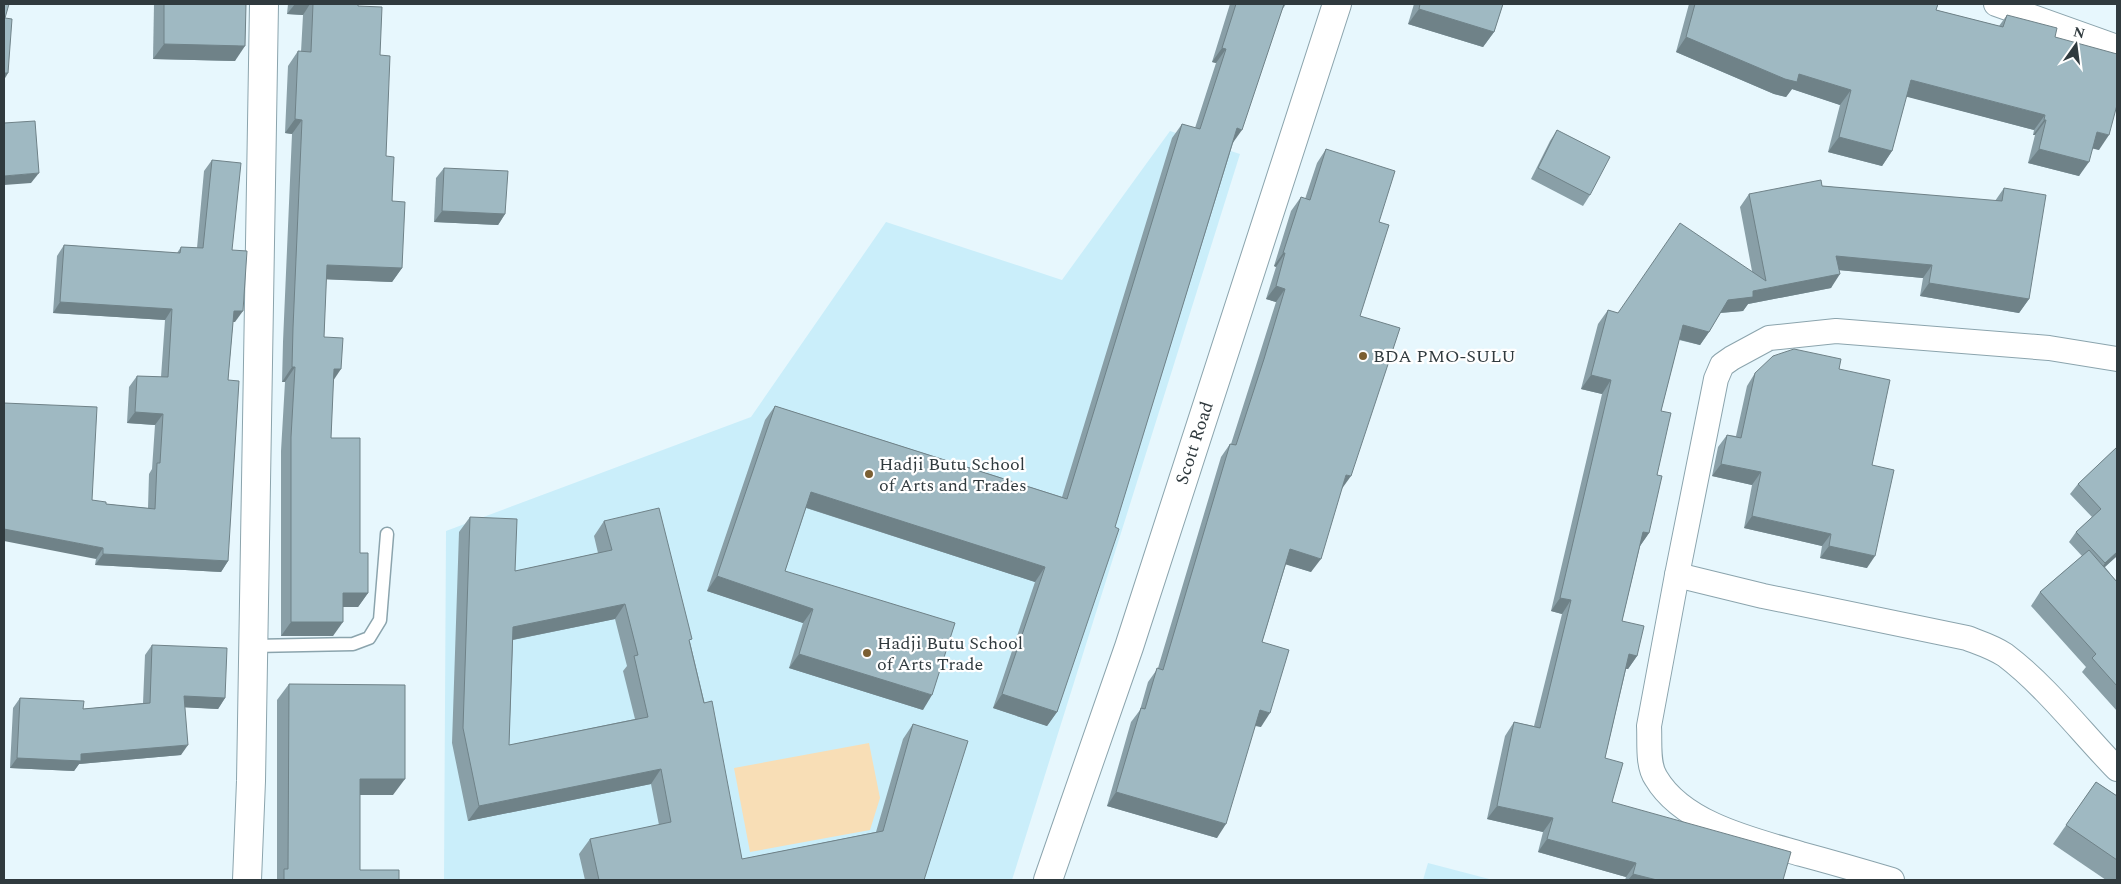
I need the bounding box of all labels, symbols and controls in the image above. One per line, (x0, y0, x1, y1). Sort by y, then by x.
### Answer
north arrow (2051, 20, 2101, 70)
text: N (2071, 21, 2087, 44)
place label: BDA PMO-SULU (1373, 343, 1516, 370)
marker: BDA PMO-SULU (1357, 350, 1369, 362)
street label: Scott Road (1168, 398, 1221, 488)
place label: Hadji Butu School of Arts and Trades (879, 451, 1027, 499)
marker: Hadji Butu School of Arts and Trades (863, 468, 875, 480)
place label: Hadji Butu School of Arts Trade (877, 630, 1023, 678)
marker: Hadji Butu School of Arts Trade (861, 647, 873, 659)

